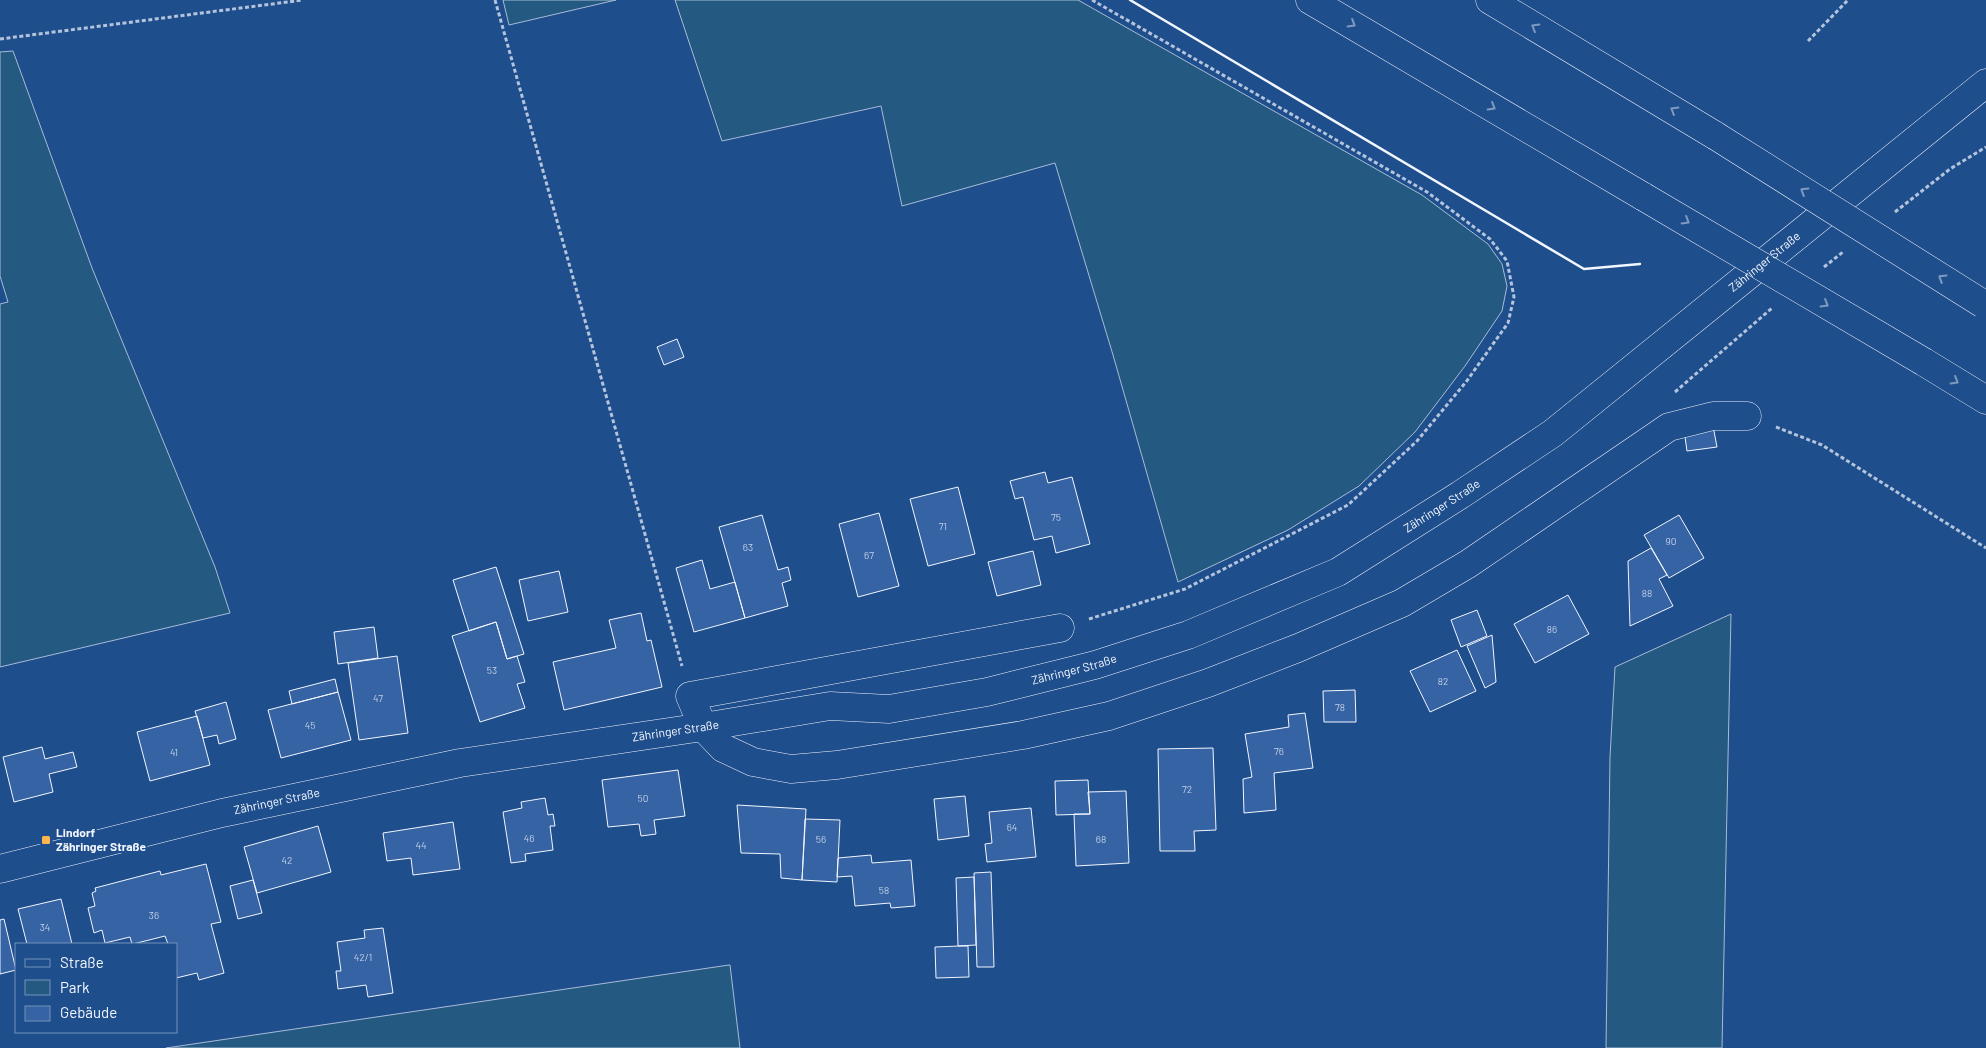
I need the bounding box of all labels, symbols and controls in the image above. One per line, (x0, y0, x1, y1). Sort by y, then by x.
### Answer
one-way arrow (1346, 18, 1355, 28)
one-way arrow (1531, 23, 1540, 33)
one-way arrow (1486, 101, 1495, 111)
one-way arrow (1670, 107, 1679, 117)
one-way arrow (1801, 188, 1810, 197)
one-way arrow (1680, 215, 1689, 225)
street label: Zähringer Straße (1726, 228, 1803, 294)
one-way arrow (1938, 274, 1947, 284)
one-way arrow (1820, 297, 1829, 307)
one-way arrow (1949, 374, 1958, 384)
street label: Zähringer Straße (1401, 476, 1482, 535)
house number: 75 (1051, 511, 1061, 523)
house number: 71 (939, 520, 947, 532)
house number: 90 (1666, 535, 1676, 547)
house number: 63 (743, 541, 753, 553)
house number: 67 (864, 549, 874, 561)
house number: 88 (1642, 587, 1652, 599)
house number: 86 (1547, 623, 1557, 635)
street label: Zähringer Straße (1030, 650, 1118, 687)
house number: 53 (487, 664, 497, 676)
house number: 82 (1438, 675, 1448, 687)
house number: 47 (373, 692, 383, 704)
house number: 78 (1335, 701, 1345, 713)
street label: Zähringer Straße (631, 716, 720, 743)
house number: 45 (305, 719, 315, 731)
house number: 76 (1274, 745, 1284, 757)
house number: 41 (170, 746, 178, 758)
house number: 72 (1182, 783, 1192, 795)
street label: Zähringer Straße (232, 785, 321, 816)
house number: 50 (638, 792, 648, 804)
house number: 64 (1007, 821, 1017, 833)
place label: Lindorf Zähringer Straße (56, 825, 146, 853)
house number: 46 (524, 832, 534, 844)
house number: 56 (816, 833, 826, 845)
house number: 68 (1096, 833, 1106, 845)
marker: Lindorf Zähringer Straße (40, 834, 52, 846)
house number: 44 (415, 839, 427, 851)
house number: 42 (282, 854, 292, 866)
house number: 58 (879, 884, 889, 896)
house number: 36 (149, 909, 159, 921)
house number: 34 (40, 921, 50, 933)
legend (15, 943, 178, 1033)
house number: 42/1 (354, 951, 372, 963)
text: Straße (60, 953, 104, 971)
text: Park (60, 978, 90, 996)
text: Gebäude (60, 1003, 117, 1021)

